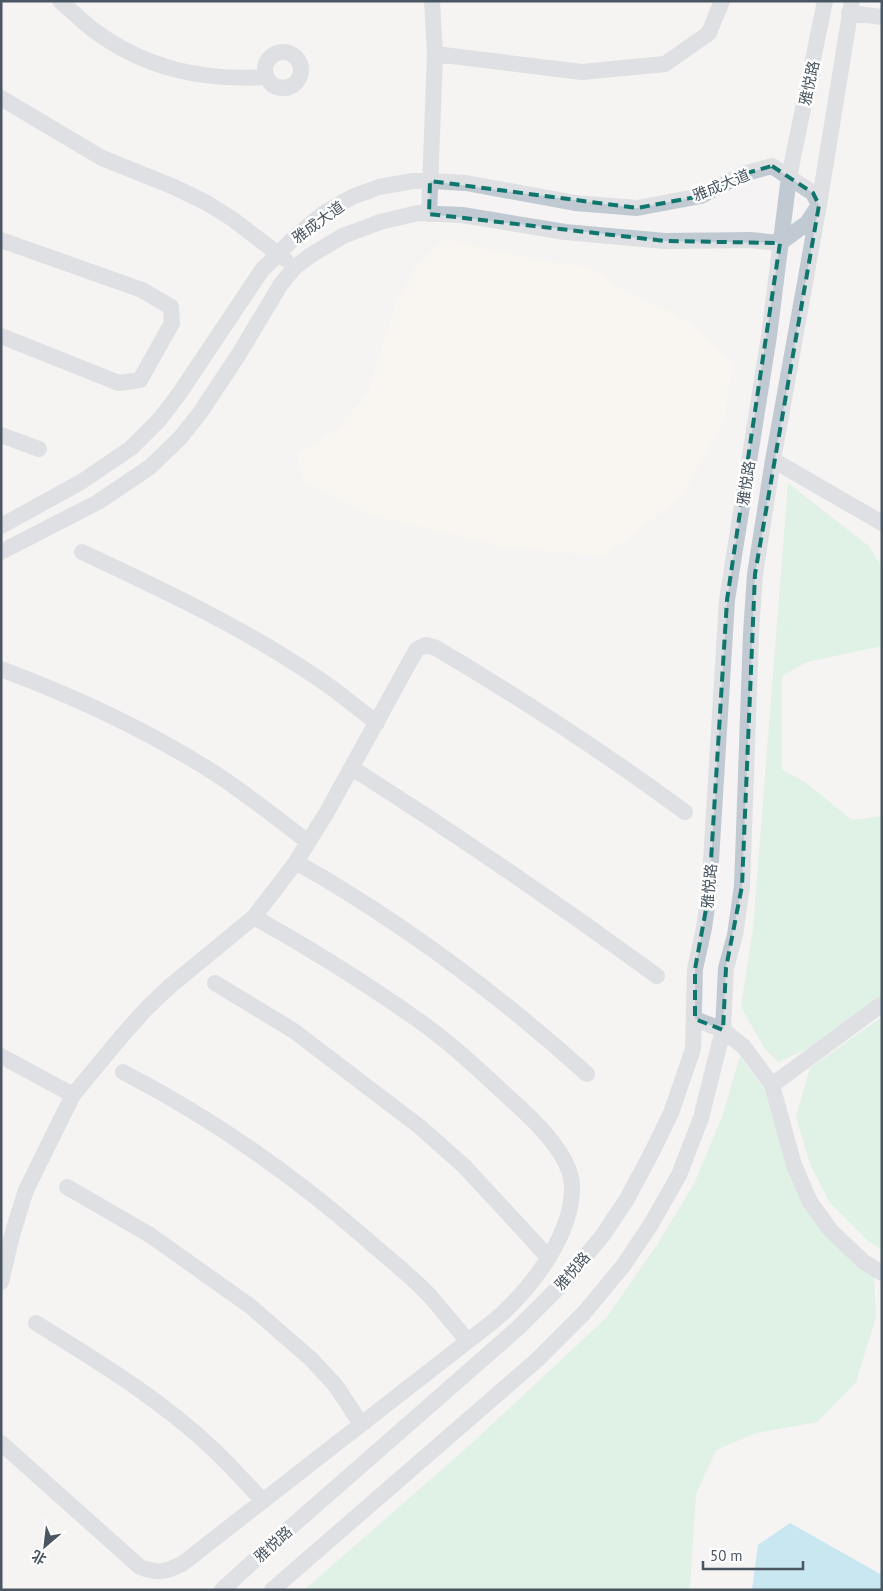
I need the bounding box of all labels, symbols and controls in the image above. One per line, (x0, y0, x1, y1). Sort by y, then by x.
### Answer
street label: 雅悦路 (795, 59, 823, 107)
street label: 雅成大道 (690, 165, 752, 205)
street label: 雅成大道 (288, 197, 348, 247)
street label: 雅悦路 (733, 459, 759, 507)
street label: 雅悦路 (698, 863, 720, 909)
street label: 雅悦路 (550, 1248, 594, 1294)
north arrow (20, 1521, 70, 1571)
street label: 雅悦路 (250, 1522, 296, 1566)
scale bar (703, 1538, 803, 1570)
text: 北 (28, 1546, 49, 1569)
text: 50 m (710, 1546, 743, 1565)

